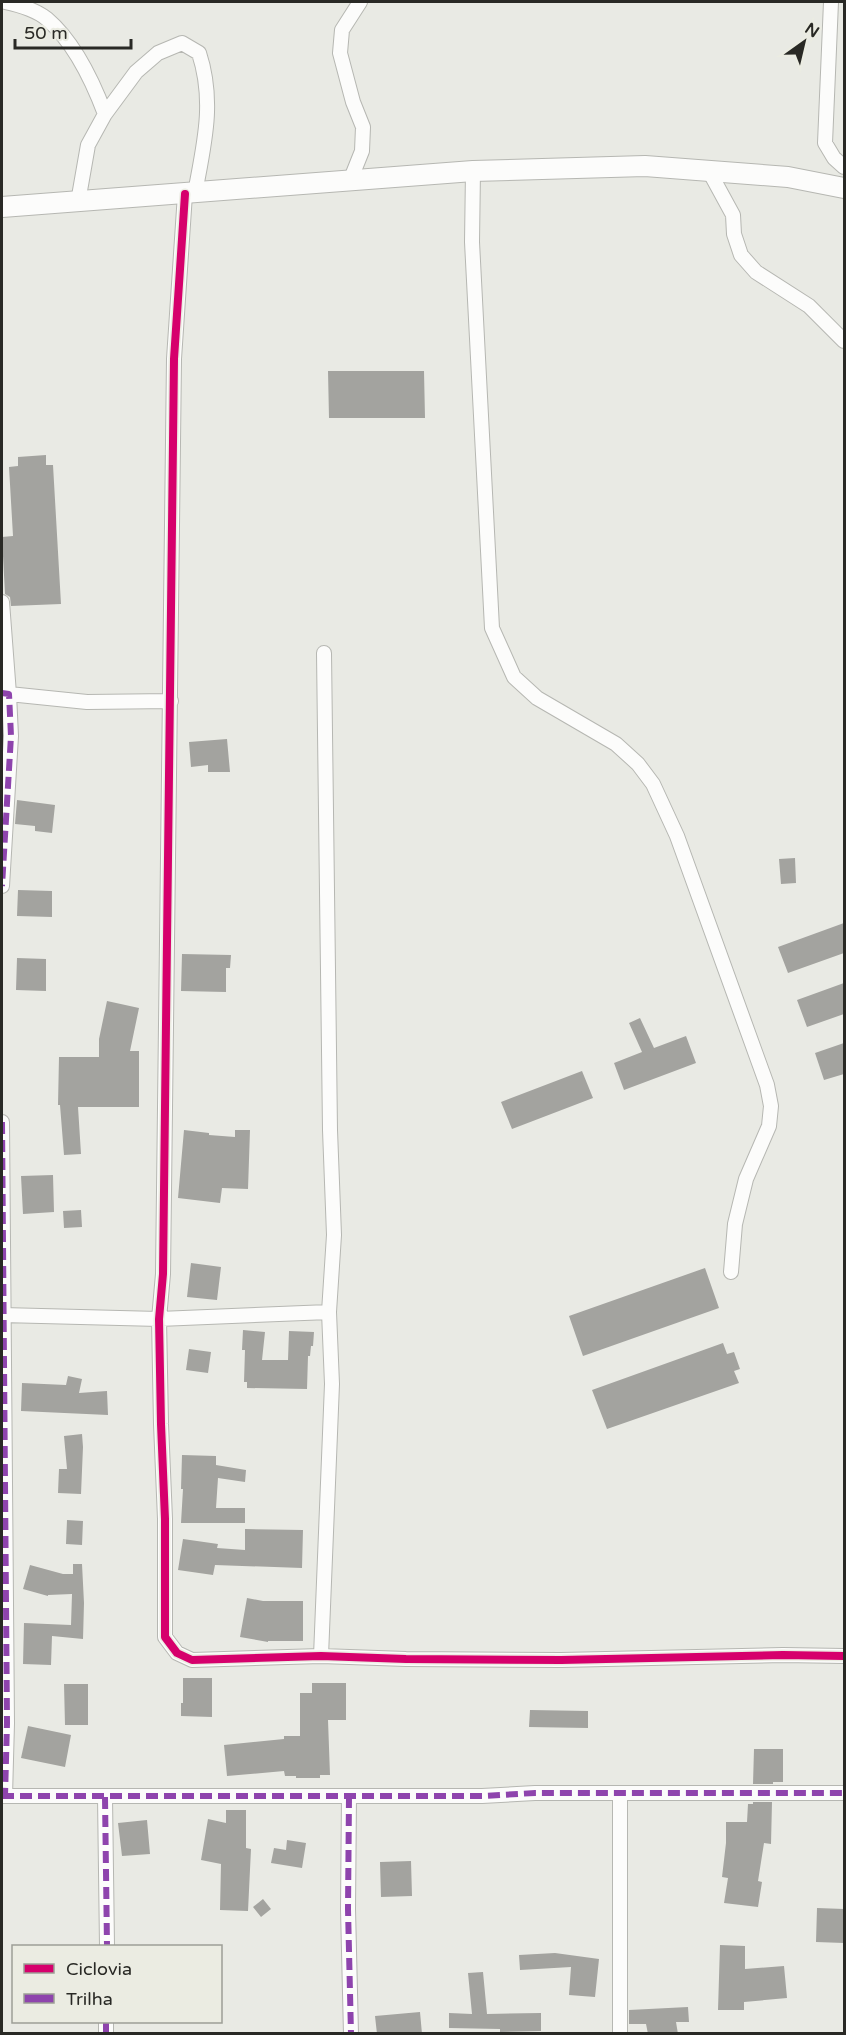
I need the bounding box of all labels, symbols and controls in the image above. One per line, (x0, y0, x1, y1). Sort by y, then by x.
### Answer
scale bar (15, 12, 130, 50)
north arrow (774, 12, 834, 72)
text: N (801, 19, 823, 42)
text: 50 m (24, 22, 68, 44)
legend (12, 1945, 222, 2023)
text: Ciclovia (66, 1958, 132, 1980)
text: Trilha (66, 1988, 113, 2010)

